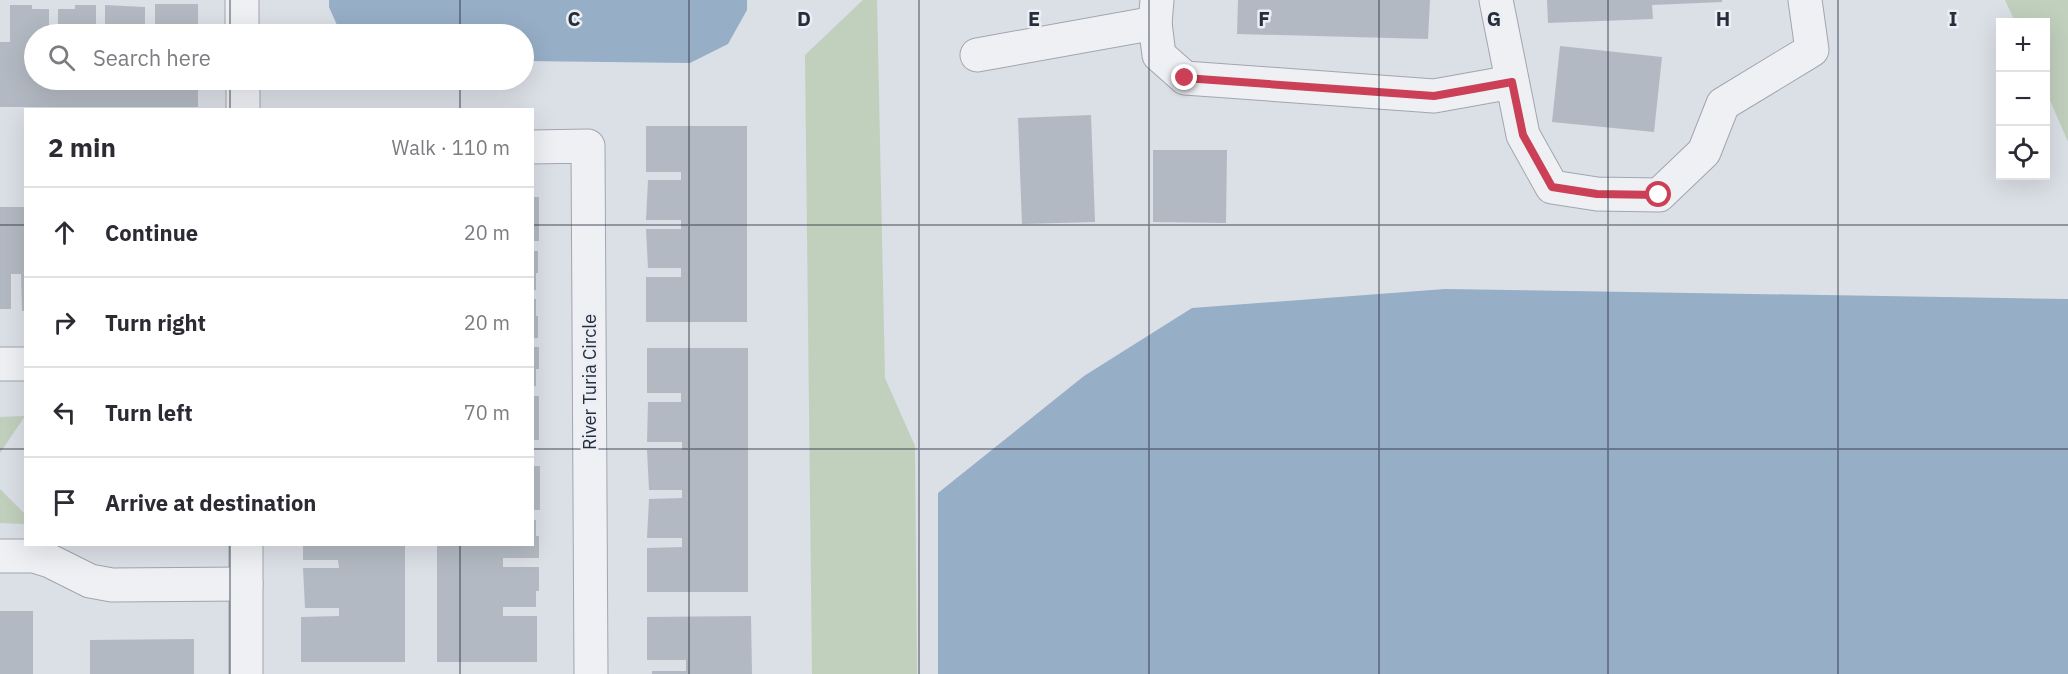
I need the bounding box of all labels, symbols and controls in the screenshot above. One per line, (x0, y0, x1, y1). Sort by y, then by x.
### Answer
text: C (567, 5, 581, 32)
text: D (797, 5, 811, 32)
text: E (1028, 5, 1040, 32)
text: F (1258, 5, 1270, 32)
text: G (1487, 5, 1501, 32)
text: H (1716, 5, 1730, 32)
text: I (1949, 5, 1957, 32)
map controls (1996, 18, 2050, 180)
button: + (1996, 18, 2050, 72)
search box (24, 24, 534, 90)
icon: search (45, 41, 78, 74)
text: Search here (93, 43, 211, 72)
route end (1171, 64, 1197, 90)
button: − (1996, 72, 2050, 126)
button: locate (1996, 126, 2050, 180)
text: 2 min (48, 130, 116, 164)
text: Walk · 110 m (392, 134, 510, 161)
route start (1645, 181, 1671, 207)
icon: ahead (48, 216, 81, 249)
text: Continue (105, 218, 198, 247)
text: 20 m (464, 219, 510, 246)
icon: right (48, 306, 81, 339)
text: Turn right (105, 308, 206, 337)
text: 20 m (464, 309, 510, 336)
street label: River Turia Circle (578, 314, 601, 450)
icon: left (48, 396, 81, 429)
text: Turn left (105, 398, 193, 427)
text: 70 m (464, 399, 510, 426)
icon: arrive (48, 486, 81, 519)
text: Arrive at destination (105, 488, 316, 517)

